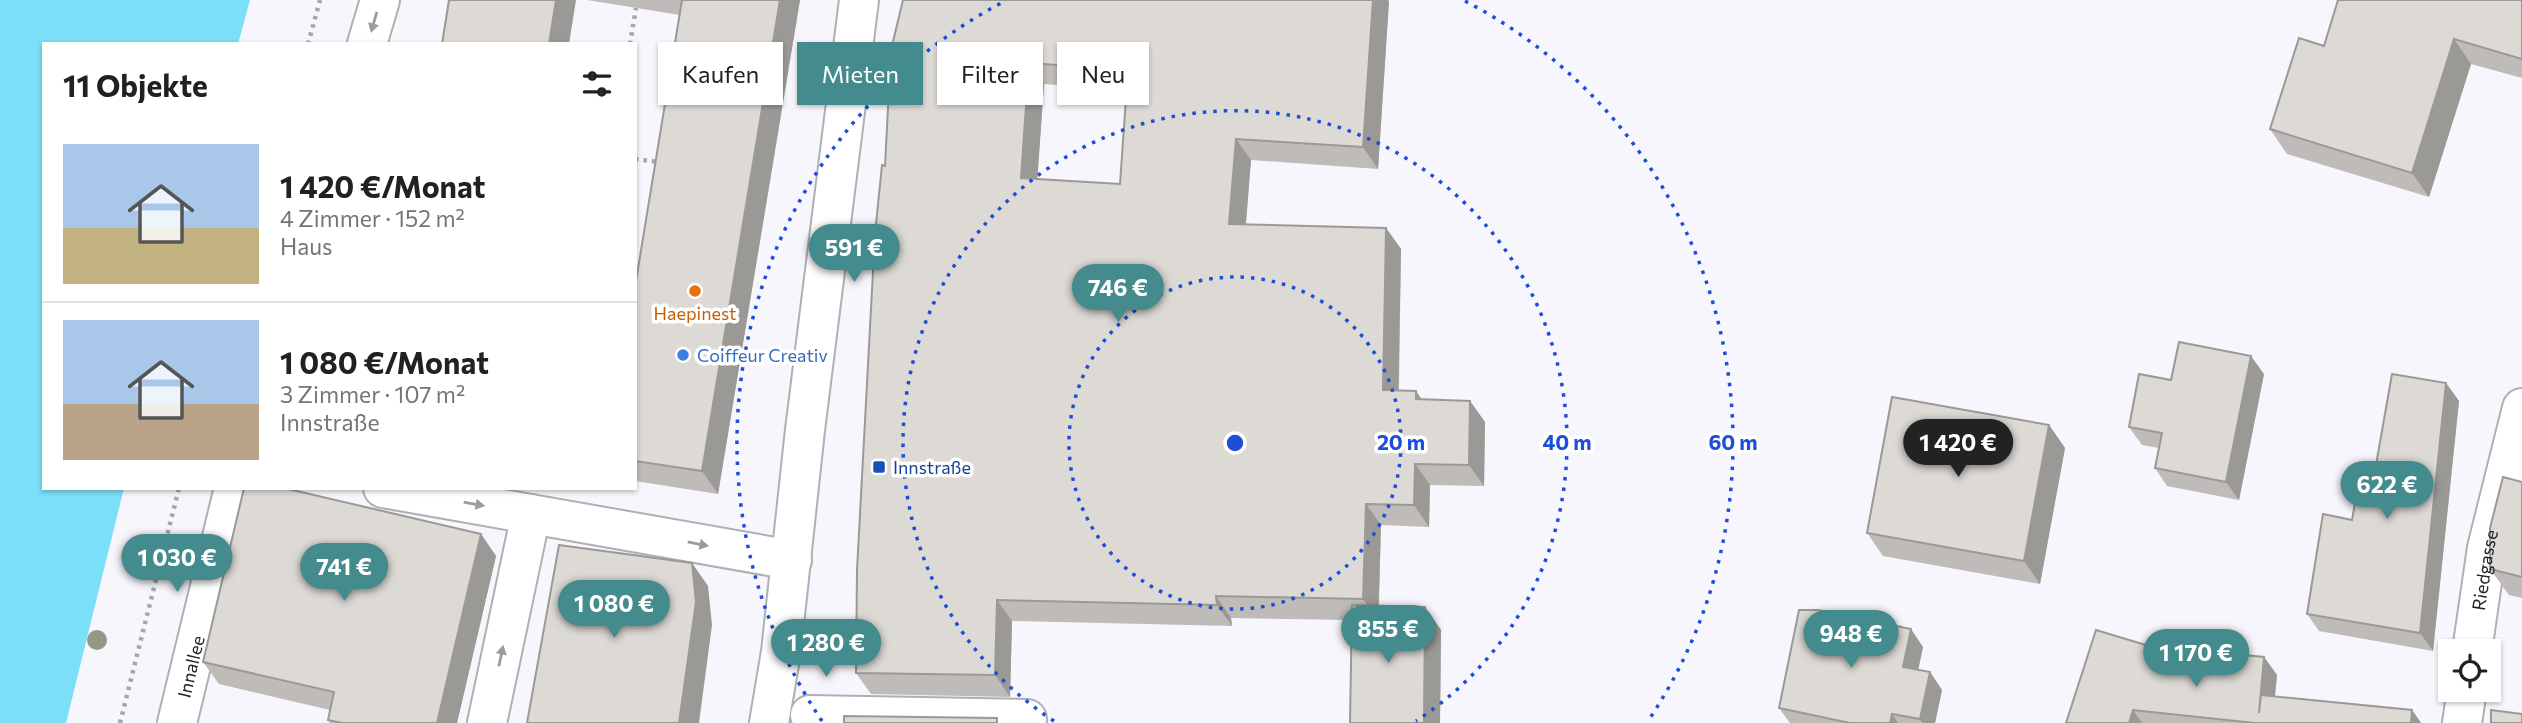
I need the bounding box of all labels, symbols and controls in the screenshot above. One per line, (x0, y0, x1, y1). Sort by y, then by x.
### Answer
one-way arrow (368, 12, 378, 33)
chip: Kaufen (658, 42, 783, 105)
chip: Mieten (797, 42, 923, 105)
chip: Filter (937, 42, 1043, 105)
chip: Neu (1057, 42, 1149, 105)
icon: filters (578, 65, 616, 103)
text: 11 Objekte (63, 66, 208, 103)
text: 1 420 €/Monat (280, 167, 485, 204)
icon: home (119, 172, 203, 256)
text: 4 Zimmer · 152 m² (280, 204, 465, 232)
pin: 591 € (805, 224, 903, 284)
text: Haus (280, 232, 333, 260)
text: 591 € (825, 233, 883, 261)
pin: 746 € (1069, 264, 1167, 324)
text: 746 € (1088, 273, 1148, 301)
marker: Haepinest (687, 283, 703, 299)
place label: Haepinest (653, 302, 737, 324)
text: 1 080 €/Monat (280, 343, 489, 380)
place label: Coiffeur Creativ (697, 344, 828, 366)
marker: Coiffeur Creativ (675, 347, 691, 363)
icon: home (119, 348, 203, 432)
text: 3 Zimmer · 107 m² (280, 380, 465, 408)
text: Innstraße (280, 408, 380, 436)
pin: 1 420 € (1893, 420, 2023, 479)
text: 1 420 € (1919, 428, 1997, 456)
text: 20 m (1377, 429, 1425, 454)
text: 40 m (1542, 429, 1592, 454)
text: 60 m (1708, 429, 1758, 454)
centre of rings (1223, 431, 1247, 455)
place label: Innstraße (893, 456, 971, 478)
marker: Innstraße (871, 459, 887, 475)
pin: 622 € (2338, 462, 2436, 521)
text: 622 € (2357, 470, 2417, 498)
one-way arrow (463, 499, 485, 510)
street label: Riedgasse (2467, 527, 2502, 612)
pin: 1 030 € (112, 534, 242, 594)
one-way arrow (687, 538, 709, 549)
text: 1 030 € (137, 543, 217, 571)
pin: 741 € (295, 544, 393, 603)
text: 741 € (316, 552, 372, 580)
pin: 1 080 € (549, 580, 679, 640)
text: 1 080 € (574, 589, 654, 617)
pin: 855 € (1339, 606, 1437, 665)
pin: 948 € (1802, 610, 1900, 670)
text: 855 € (1357, 614, 1419, 642)
text: 948 € (1819, 619, 1883, 647)
pin: 1 280 € (761, 620, 891, 679)
text: 1 280 € (787, 628, 865, 656)
pin: 1 170 € (2131, 630, 2261, 689)
street label: Innallee (173, 633, 209, 700)
text: 1 170 € (2159, 638, 2233, 666)
map controls (2438, 639, 2501, 702)
button: locate (2438, 639, 2501, 702)
one-way arrow (495, 645, 506, 667)

